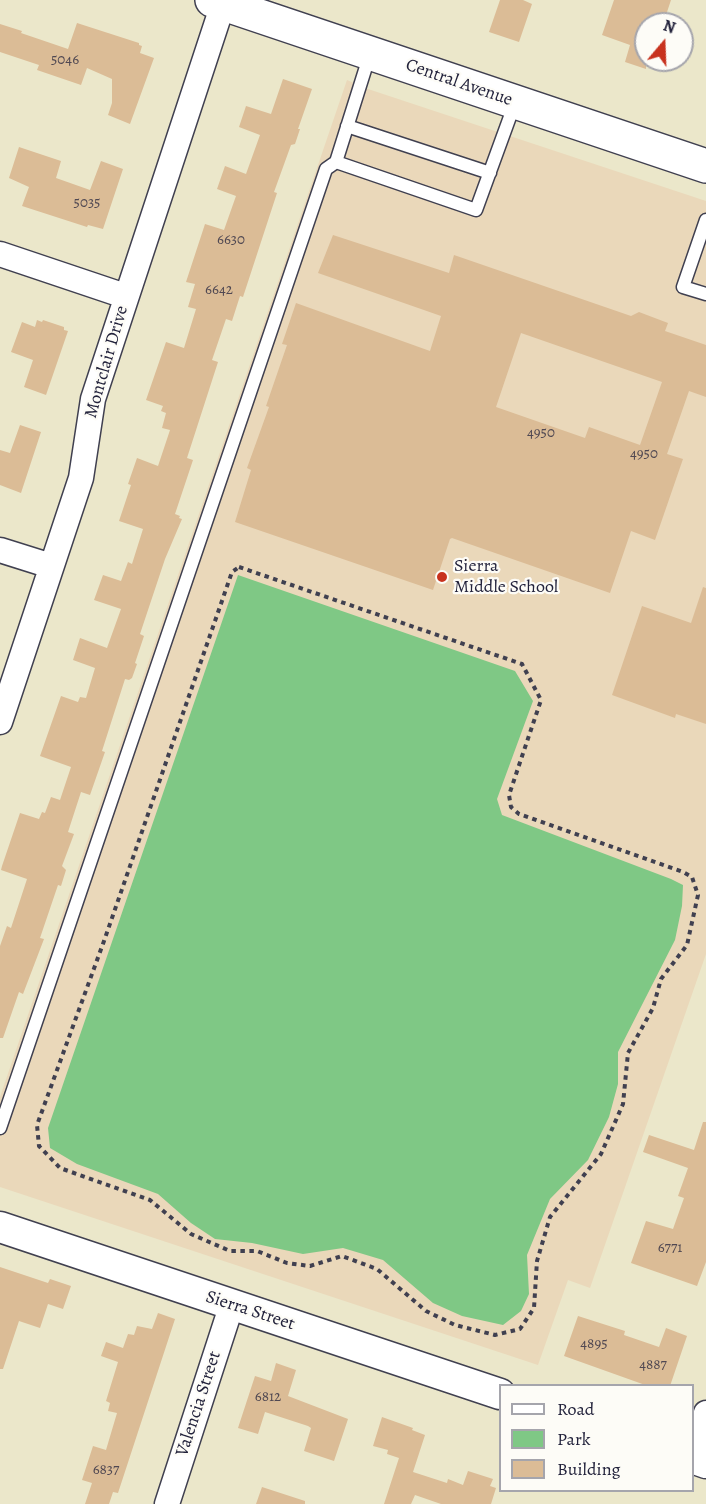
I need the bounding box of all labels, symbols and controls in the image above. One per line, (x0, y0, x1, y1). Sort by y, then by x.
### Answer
north arrow (634, 12, 694, 72)
text: N (660, 15, 678, 39)
house number: 5046 (51, 51, 79, 69)
street label: Central Avenue (403, 55, 515, 111)
house number: 5035 (73, 194, 101, 212)
house number: 6630 (217, 231, 245, 249)
house number: 6642 (205, 281, 233, 299)
street label: Montclair Drive (81, 303, 133, 421)
house number: 4950 (527, 424, 555, 442)
house number: 4950 (630, 445, 658, 463)
place label: Sierra Middle School (454, 556, 558, 598)
marker: Sierra Middle School (435, 570, 449, 584)
house number: 6771 (658, 1239, 682, 1257)
street label: Sierra Street (203, 1286, 297, 1336)
house number: 4895 (580, 1335, 608, 1353)
street label: Valencia Street (172, 1349, 226, 1459)
house number: 4887 (639, 1356, 667, 1374)
legend (499, 1384, 694, 1492)
house number: 6812 (255, 1388, 281, 1406)
text: Road (557, 1397, 594, 1421)
text: Park (557, 1427, 591, 1451)
text: Building (557, 1457, 621, 1481)
house number: 6837 (93, 1461, 119, 1479)

